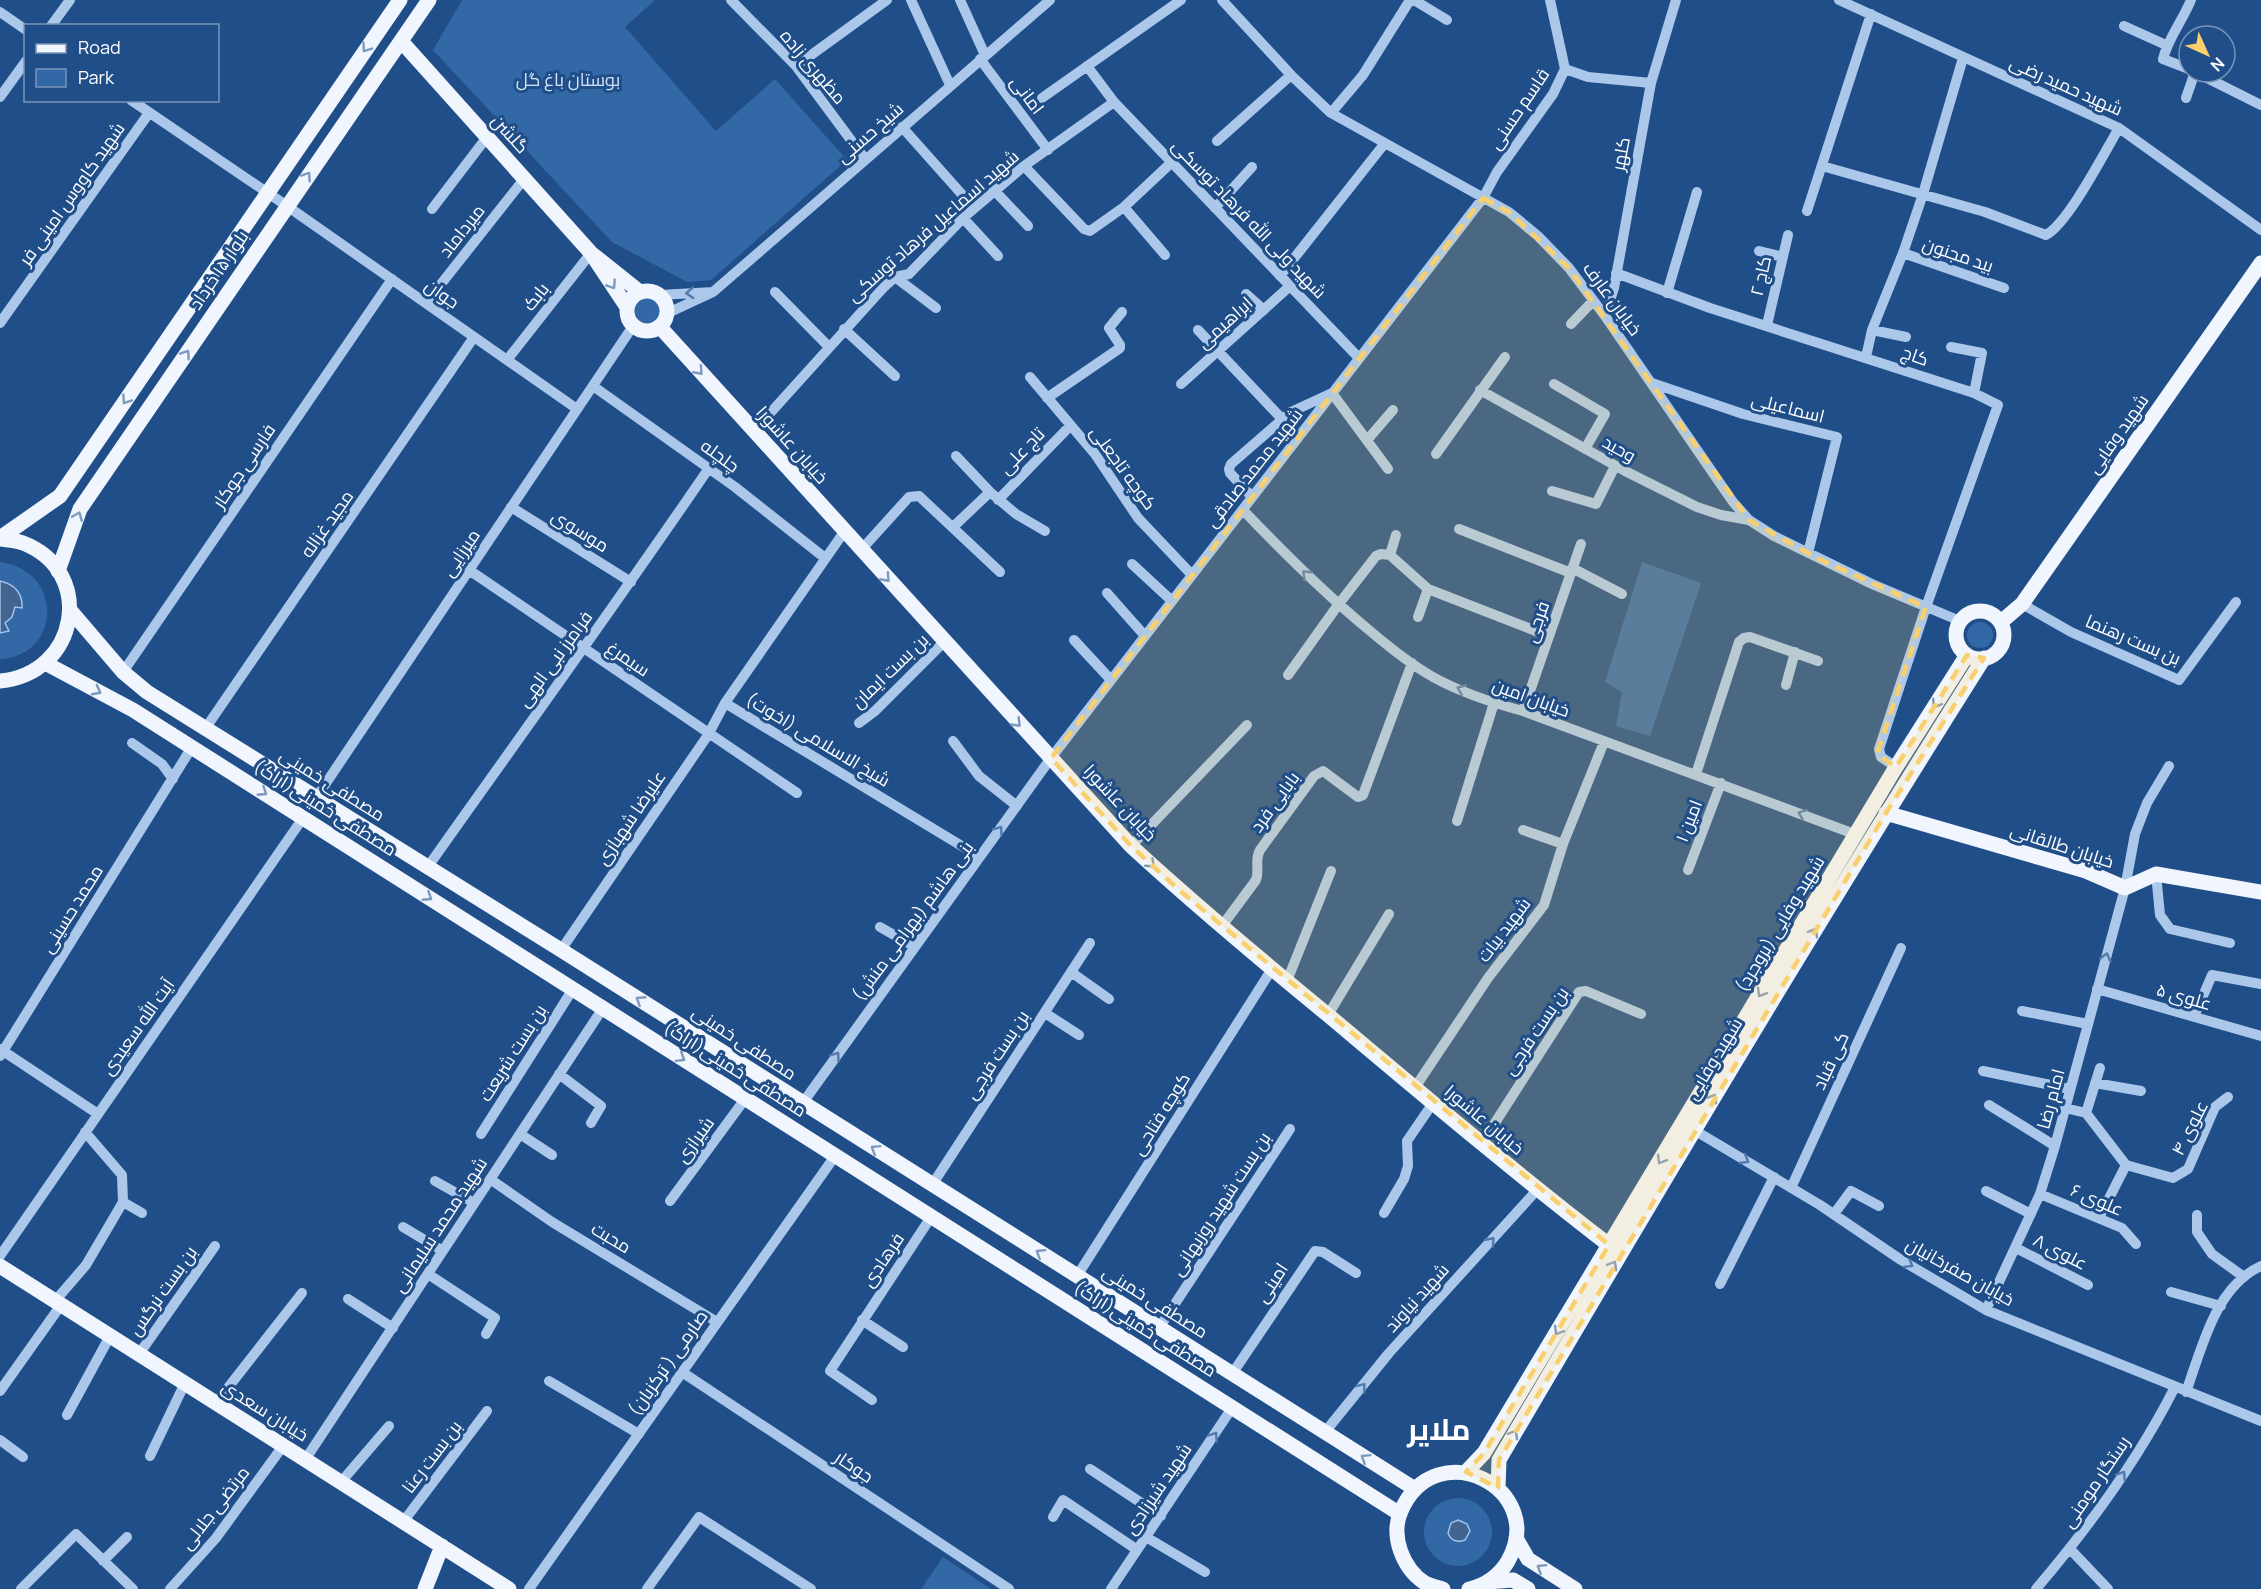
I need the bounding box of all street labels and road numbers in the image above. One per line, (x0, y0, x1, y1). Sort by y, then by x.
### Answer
street label: مظهری زاده (775, 24, 852, 109)
street label: شهید حمید رضی (2006, 49, 2127, 121)
street label: قاسم حسنی (1482, 63, 1555, 154)
street label: امانی (1005, 70, 1050, 119)
street label: شیخ حسنی (831, 96, 909, 169)
street label: گلشن (487, 108, 535, 158)
street label: شهید کاووس امینی فر (12, 117, 130, 271)
street label: شهید ولی الله فرهاد توسکی (1167, 133, 1332, 303)
street label: کلهر (1605, 135, 1635, 174)
street label: شهید اسماعیل فرهاد توسکی (841, 144, 1024, 307)
street label: میرداماد (433, 199, 490, 262)
street label: بلوار ۱۵ خرداد (183, 225, 253, 314)
street label: بید مجنون (1920, 231, 1997, 277)
street label: کاج ۲ (1744, 254, 1777, 298)
street label: خیابان عارف (1578, 257, 1648, 340)
street label: جوان (420, 273, 465, 314)
street label: بابک (517, 277, 554, 315)
street label: ابراهیمی (1191, 291, 1257, 354)
street label: کاج (1898, 339, 1932, 372)
street label: اسماعیلی (1749, 386, 1827, 428)
street label: شهید وفایی (2081, 389, 2153, 478)
street label: خیابان عاشورا (751, 400, 834, 488)
street label: شهید محمد صادقی (1199, 403, 1307, 532)
street label: فارسی جوکار (206, 418, 280, 513)
street label: کوچه تاجعلی (1084, 420, 1163, 515)
street label: تاج علی (993, 422, 1050, 480)
street label: وحید (1598, 429, 1640, 467)
street label: چلچله (696, 433, 745, 478)
street label: مجید غزاله (294, 485, 358, 562)
street label: موسوی (547, 503, 614, 557)
street label: میرزایی (436, 524, 485, 581)
street label: فرجی (1518, 598, 1554, 646)
street label: فرامرز نبی الهی (511, 605, 597, 711)
street label: بن بست رهنما (2082, 608, 2185, 670)
street label: بن بست ایمان (845, 627, 933, 713)
street label: سیمرغ (602, 635, 655, 682)
street label: خیابان امین (1489, 672, 1573, 722)
street label: شیخ الاسلامی (اخوت) (741, 687, 895, 793)
street label: مصطفی خمینی (275, 742, 390, 826)
street label: مصطفی خمینی(اراک) (250, 754, 401, 861)
street label: خیابان عاشورا (1079, 759, 1163, 846)
street label: علیرضا شهبازی (590, 766, 671, 869)
street label: بابایی فرد (1244, 766, 1304, 837)
street label: امین ۱ (1669, 796, 1707, 845)
street label: خیابان طالقانی (2007, 817, 2117, 873)
street label: بنی هاشم (بهرامی منش) (846, 836, 979, 1006)
street label: شهید وفایی (بروجرد) (1729, 851, 1829, 996)
street label: محمد حسینی (35, 860, 108, 957)
street label: شهید بیات (1471, 892, 1535, 967)
street label: آیت الله سعیدی (95, 973, 179, 1079)
street label: علوی ۵ (2154, 977, 2215, 1015)
street label: بن بست فرجی (1497, 982, 1574, 1079)
street label: بن بست شریعت (473, 999, 552, 1106)
street label: مصطفی خمینی (688, 999, 801, 1085)
street label: بن بست فرجی (958, 1005, 1034, 1104)
street label: شهید وفایی (1679, 1013, 1747, 1104)
street label: مصطفی خمینی(اراک) (660, 1015, 811, 1122)
street label: کی قباد (1806, 1028, 1854, 1093)
street label: امام رضا (2030, 1066, 2071, 1132)
street label: کوچه فتاحی (1125, 1068, 1196, 1160)
street label: خیابان عاشورا (1440, 1079, 1530, 1160)
street label: علوی ۴ (2165, 1096, 2213, 1159)
street label: شیرازی (669, 1112, 719, 1167)
street label: بن بست شهید روزبهانی (1165, 1127, 1276, 1280)
street label: شهید محمد سلیمانی (386, 1152, 492, 1297)
street label: علوی ۶ (2067, 1177, 2127, 1221)
street label: محبت (587, 1216, 636, 1258)
street label: علوی ۸ (2029, 1227, 2092, 1275)
street label: فرهادی (855, 1228, 909, 1291)
street label: خیابان صفرخانیان (1902, 1231, 2019, 1311)
street label: بن بست نرگس (122, 1241, 202, 1340)
street label: امینی (1249, 1258, 1293, 1307)
street label: شهید نیاوند (1379, 1258, 1454, 1337)
street label: مصطفی خمینی (1098, 1259, 1213, 1343)
street label: مصطفی خمینی(اراک) (1070, 1275, 1221, 1382)
street label: صارمی ( ترکزبان) (622, 1305, 713, 1420)
street label: خیابان سعدی (217, 1374, 314, 1446)
street label: بن بست رعنا (396, 1415, 467, 1498)
street label: رستگار مومنی (2056, 1431, 2135, 1532)
street label: شهید شیرزادی (1118, 1438, 1197, 1539)
street label: جوکار (830, 1444, 879, 1488)
street label: مرتضی جلالی (174, 1461, 254, 1554)

